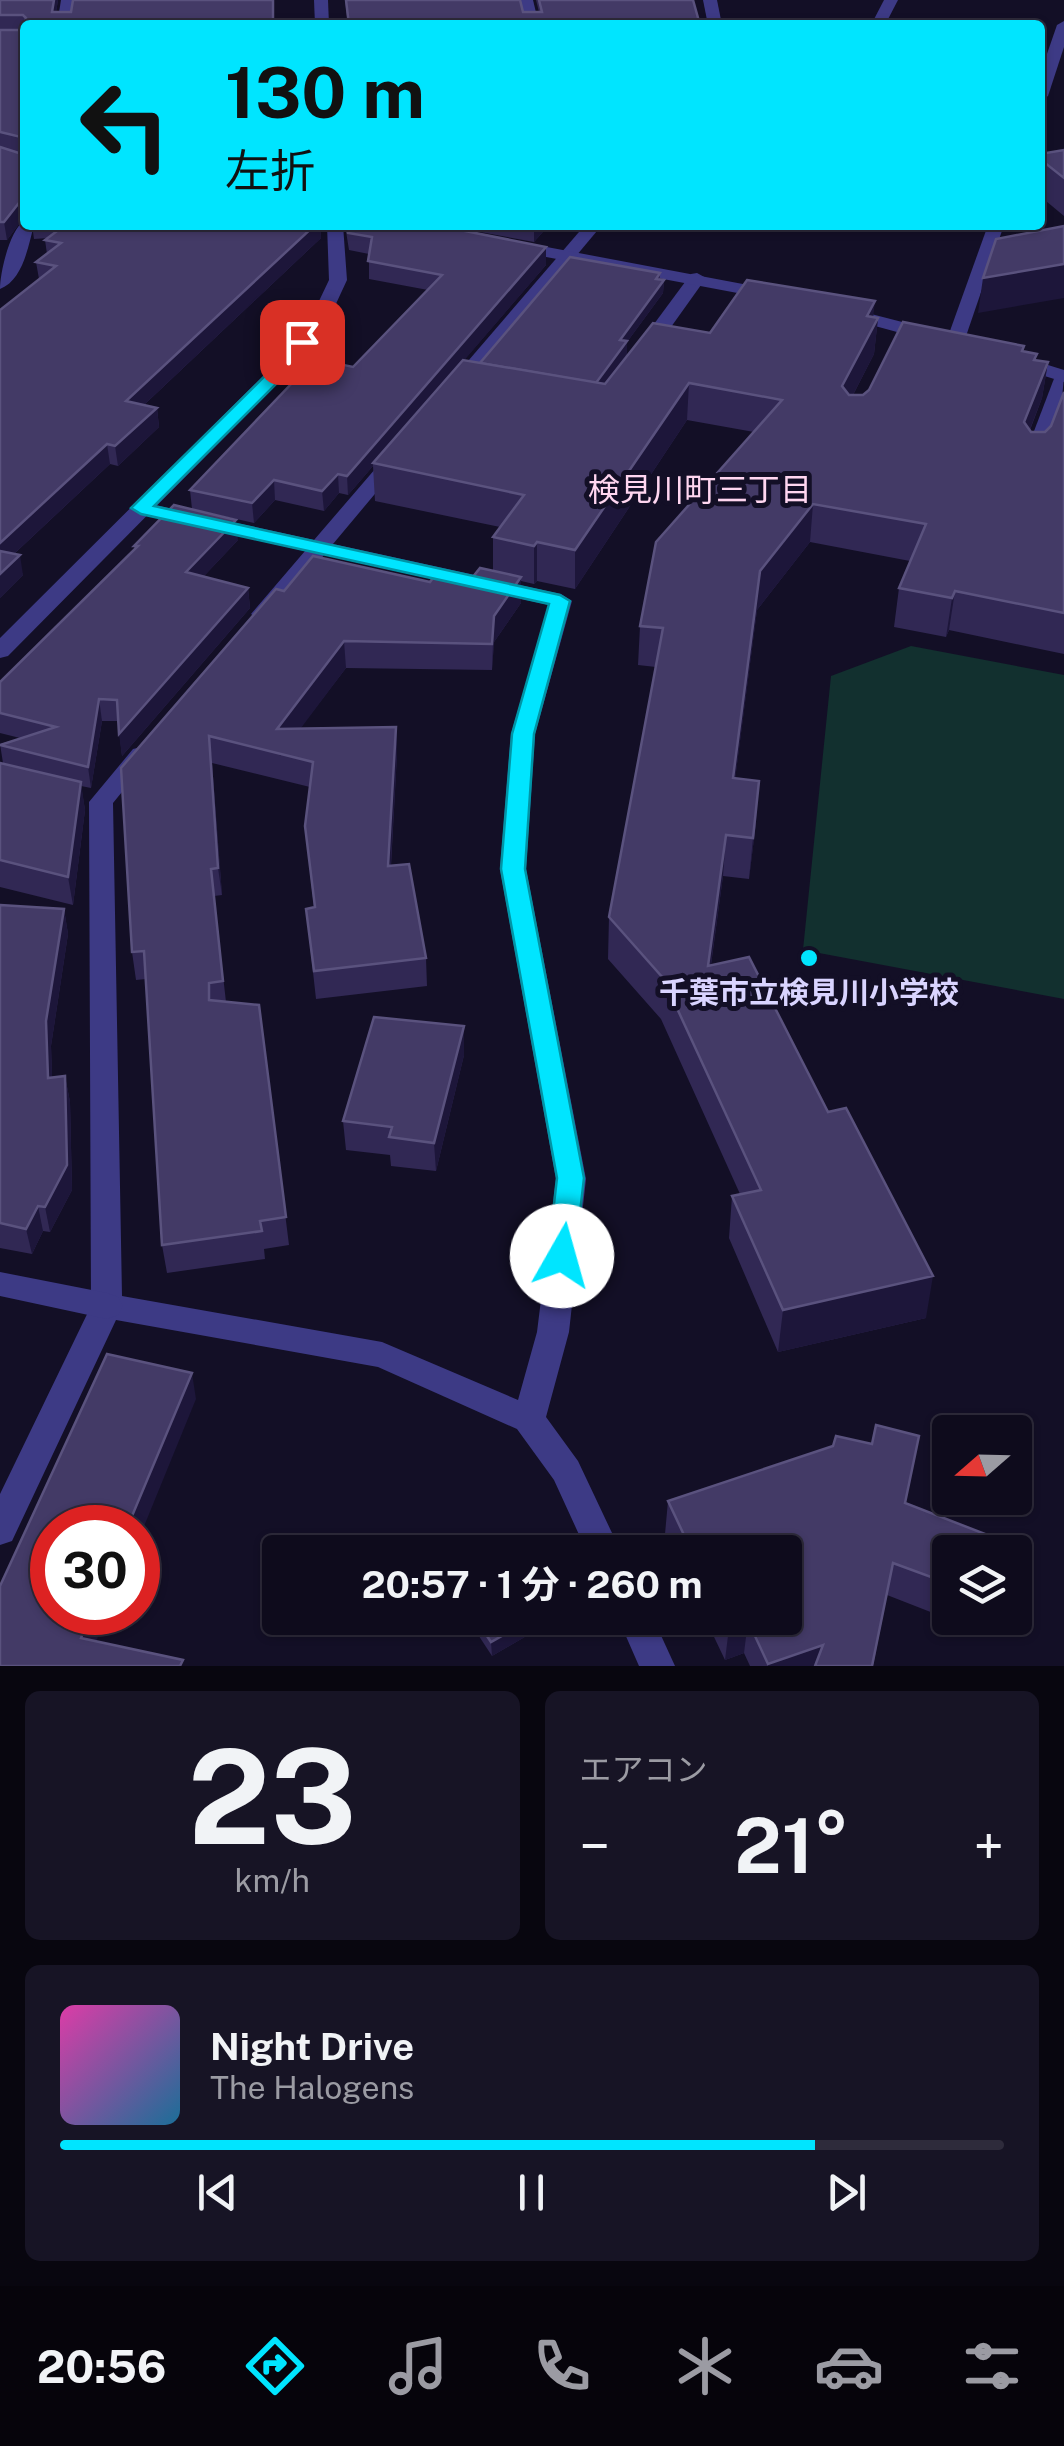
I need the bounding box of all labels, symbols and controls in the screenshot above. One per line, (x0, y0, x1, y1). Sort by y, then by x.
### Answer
text: 130 m (225, 51, 425, 134)
icon: left (60, 60, 190, 190)
text: 左折 (225, 144, 315, 197)
pin (260, 300, 345, 385)
icon: arrive (275, 315, 330, 370)
district label: 検見川町三丁目 (588, 471, 812, 508)
marker: 千葉市立検見川小学校 (798, 947, 820, 969)
place label: 千葉市立検見川小学校 (659, 974, 959, 1010)
position arrow (510, 1204, 614, 1308)
north arrow (932, 1415, 1032, 1515)
map controls (932, 1415, 1032, 1635)
speed limit sign: 30 (30, 1505, 160, 1635)
button: layers (932, 1535, 1032, 1635)
text: 20:57 · 1 分 · 260 m (361, 1562, 703, 1607)
text: 23 (188, 1721, 357, 1873)
text: エアコン (580, 1751, 708, 1788)
text: 21° (734, 1802, 849, 1890)
text: − (580, 1814, 610, 1878)
text: + (974, 1814, 1004, 1878)
text: km/h (235, 1862, 310, 1899)
text: Night Drive (210, 2024, 414, 2069)
text: The Halogens (210, 2069, 414, 2106)
icon: previous (190, 2165, 245, 2220)
icon: pause (504, 2165, 559, 2220)
icon: next (819, 2165, 874, 2220)
icon: directions (240, 2331, 310, 2401)
icon: music (383, 2331, 453, 2401)
icon: phone (527, 2331, 597, 2401)
icon: climate (670, 2331, 740, 2401)
icon: car (814, 2331, 884, 2401)
icon: filters (957, 2331, 1027, 2401)
text: 20:56 (37, 2340, 167, 2393)

